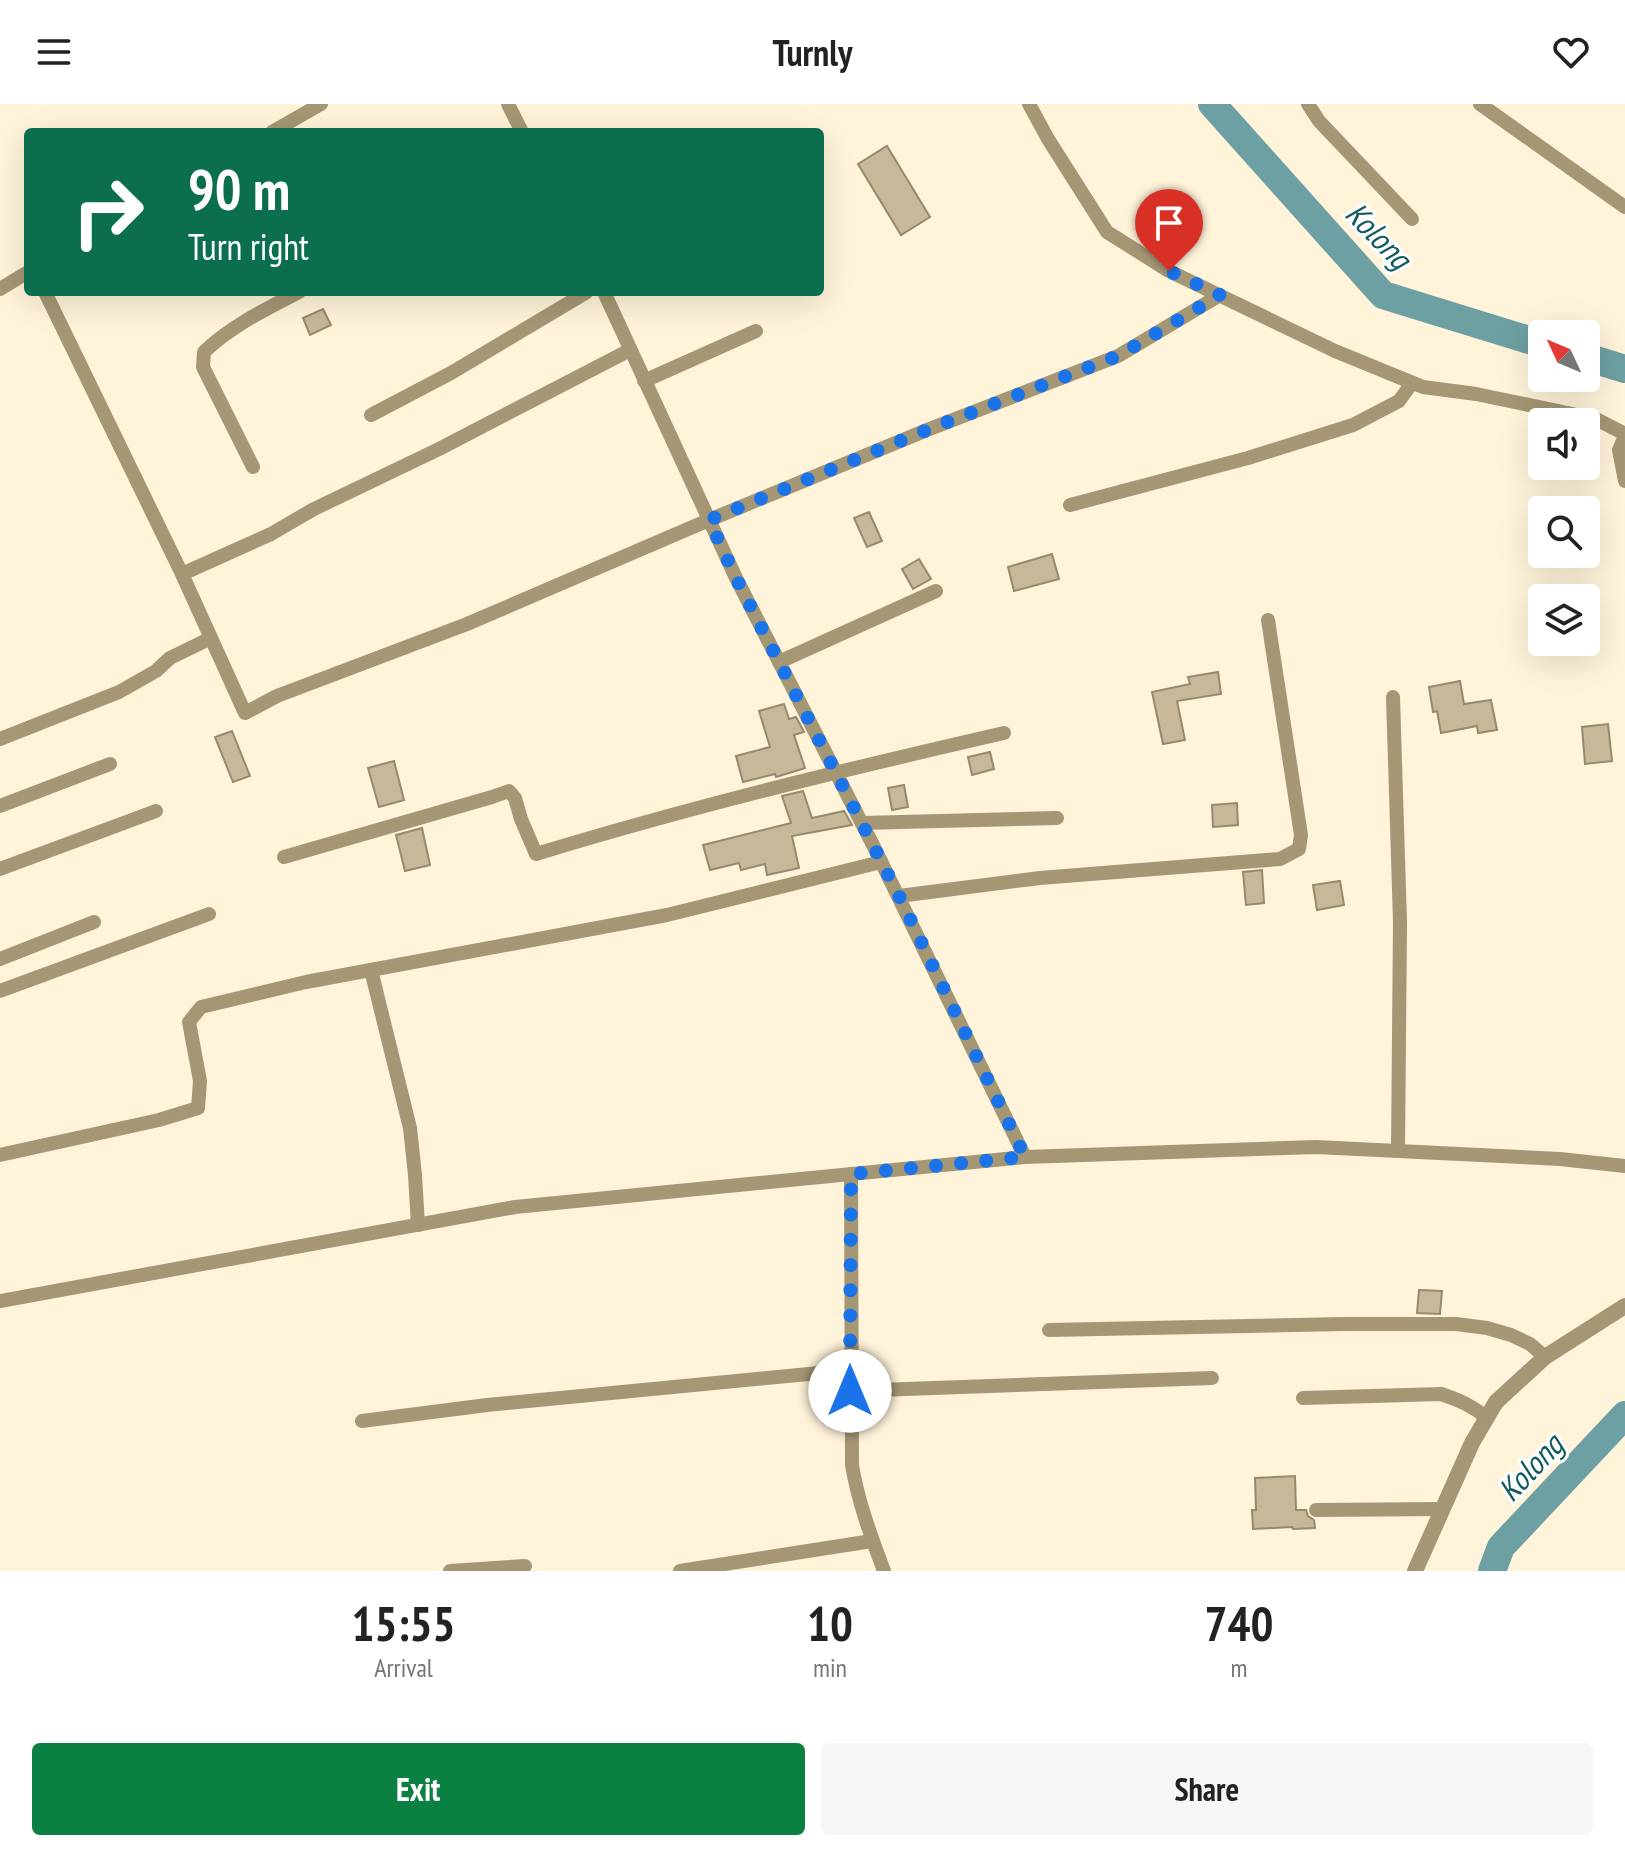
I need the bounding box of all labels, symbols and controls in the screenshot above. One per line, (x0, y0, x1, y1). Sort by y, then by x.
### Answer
text: Turnly (773, 29, 852, 76)
icon: menu (32, 30, 76, 74)
icon: heart (1549, 30, 1593, 74)
text: 90 m (188, 153, 290, 225)
icon: right (56, 160, 160, 264)
pin (1135, 189, 1203, 271)
water label: Kolong (1337, 193, 1423, 279)
icon: arrive (1147, 201, 1191, 245)
text: Turn right (188, 223, 309, 270)
north arrow (1528, 320, 1600, 392)
map controls (1528, 320, 1600, 656)
button: sound (1528, 408, 1600, 480)
button: search (1528, 496, 1600, 568)
button: layers (1528, 584, 1600, 656)
position arrow (808, 1349, 892, 1433)
water label: Kolong (1488, 1423, 1573, 1510)
text: 15:55 (352, 1592, 455, 1654)
text: 10 (807, 1592, 853, 1654)
text: 740 (1205, 1592, 1273, 1654)
text: Arrival (374, 1651, 433, 1684)
text: min (813, 1651, 847, 1684)
text: m (1231, 1651, 1247, 1684)
button: Exit (32, 1743, 805, 1835)
button: Share (821, 1743, 1593, 1835)

